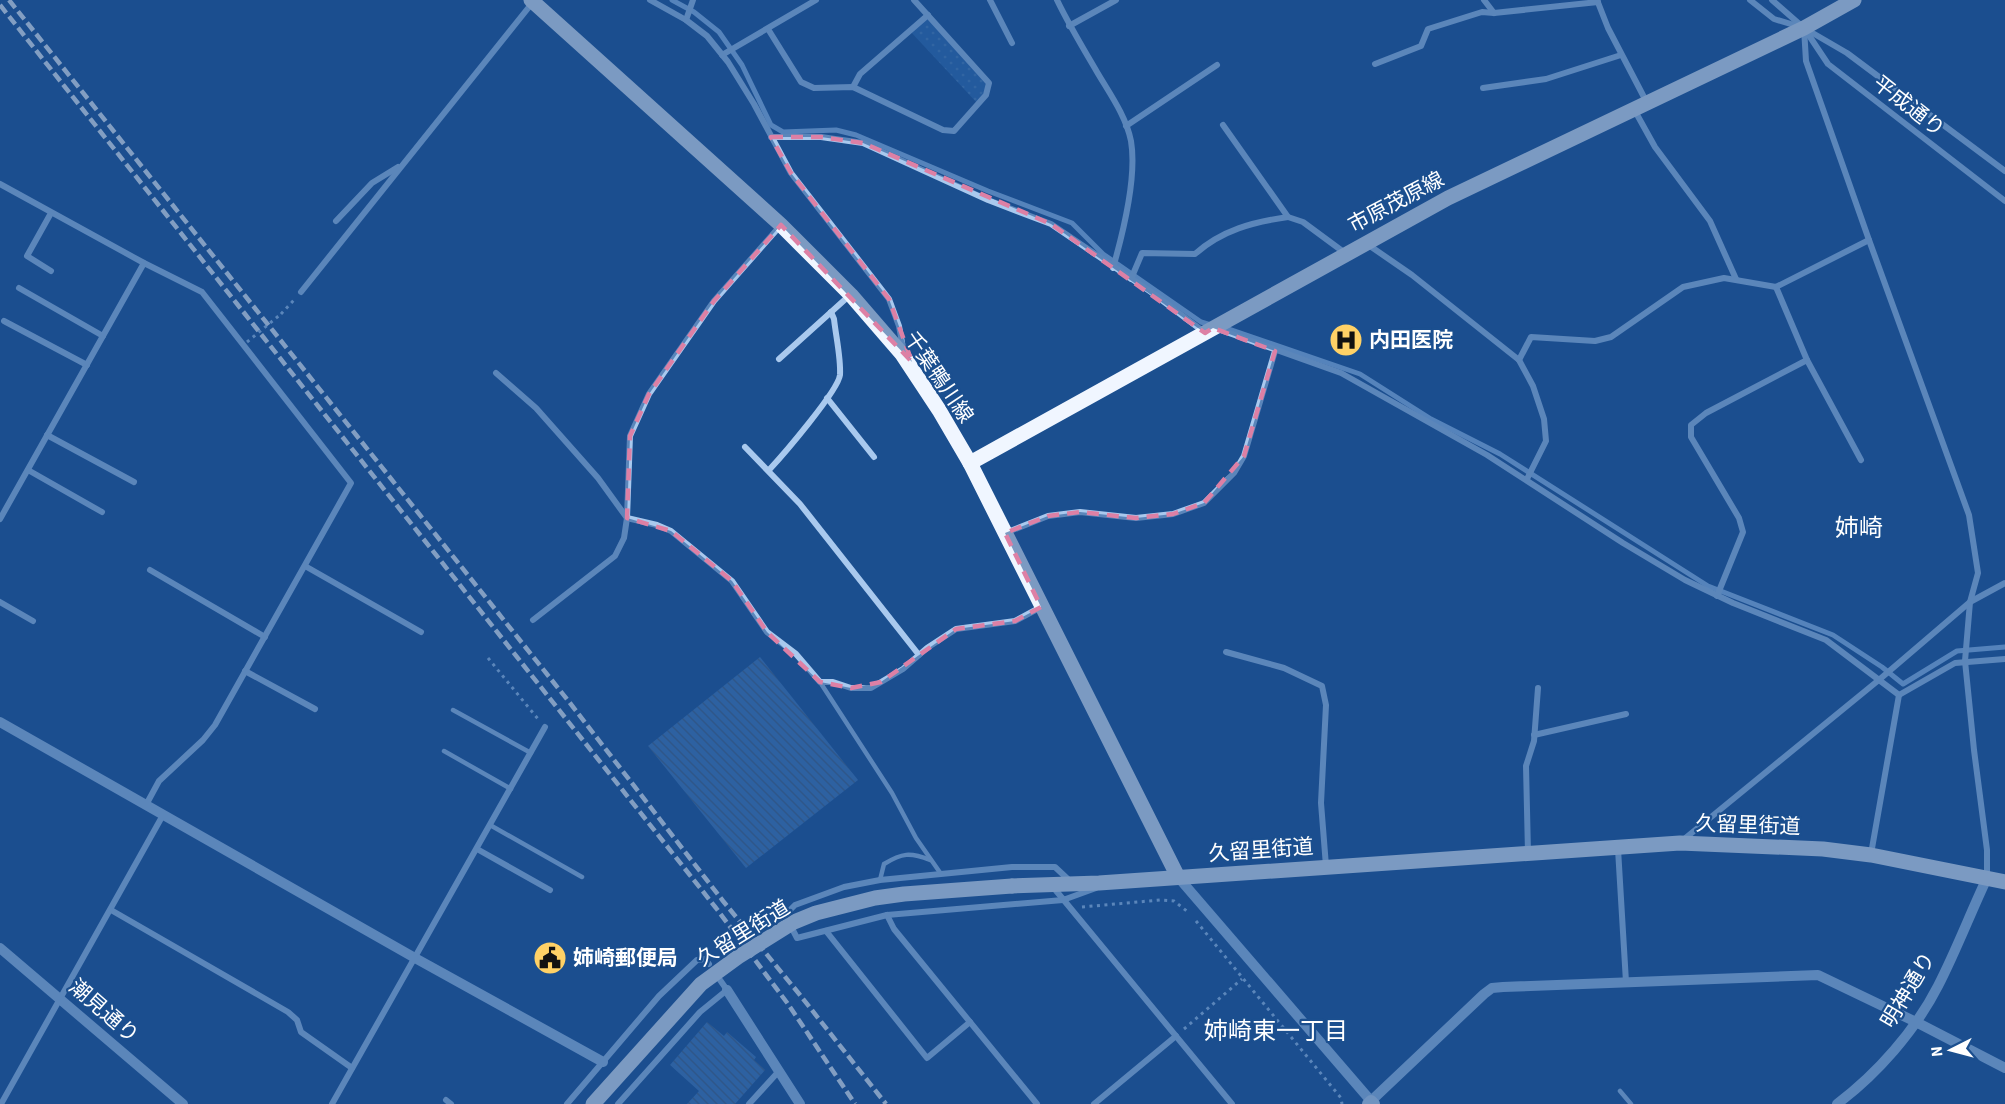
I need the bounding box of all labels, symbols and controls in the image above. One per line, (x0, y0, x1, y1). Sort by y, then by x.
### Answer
street label: 平成通り (1867, 68, 1951, 144)
street label: 市原茂原線 (1343, 164, 1449, 240)
hospital icon: 内田医院 (1328, 322, 1364, 358)
street label: 千葉鴨川線 (897, 325, 981, 429)
place label: 内田医院 (1369, 325, 1453, 355)
district label: 姉崎 (1835, 511, 1883, 546)
street label: 久留里街道 (1695, 808, 1801, 842)
street label: 久留里街道 (1208, 831, 1314, 869)
street label: 久留里街道 (691, 892, 795, 974)
public building icon: 姉崎郵便局 (532, 940, 568, 976)
place label: 姉崎郵便局 (573, 943, 678, 973)
street label: 明神通り (1874, 946, 1942, 1034)
street label: 潮見通り (62, 972, 146, 1050)
district label: 姉崎東一丁目 (1204, 1014, 1348, 1049)
north arrow (1921, 1020, 1981, 1080)
text: N (1926, 1045, 1949, 1058)

